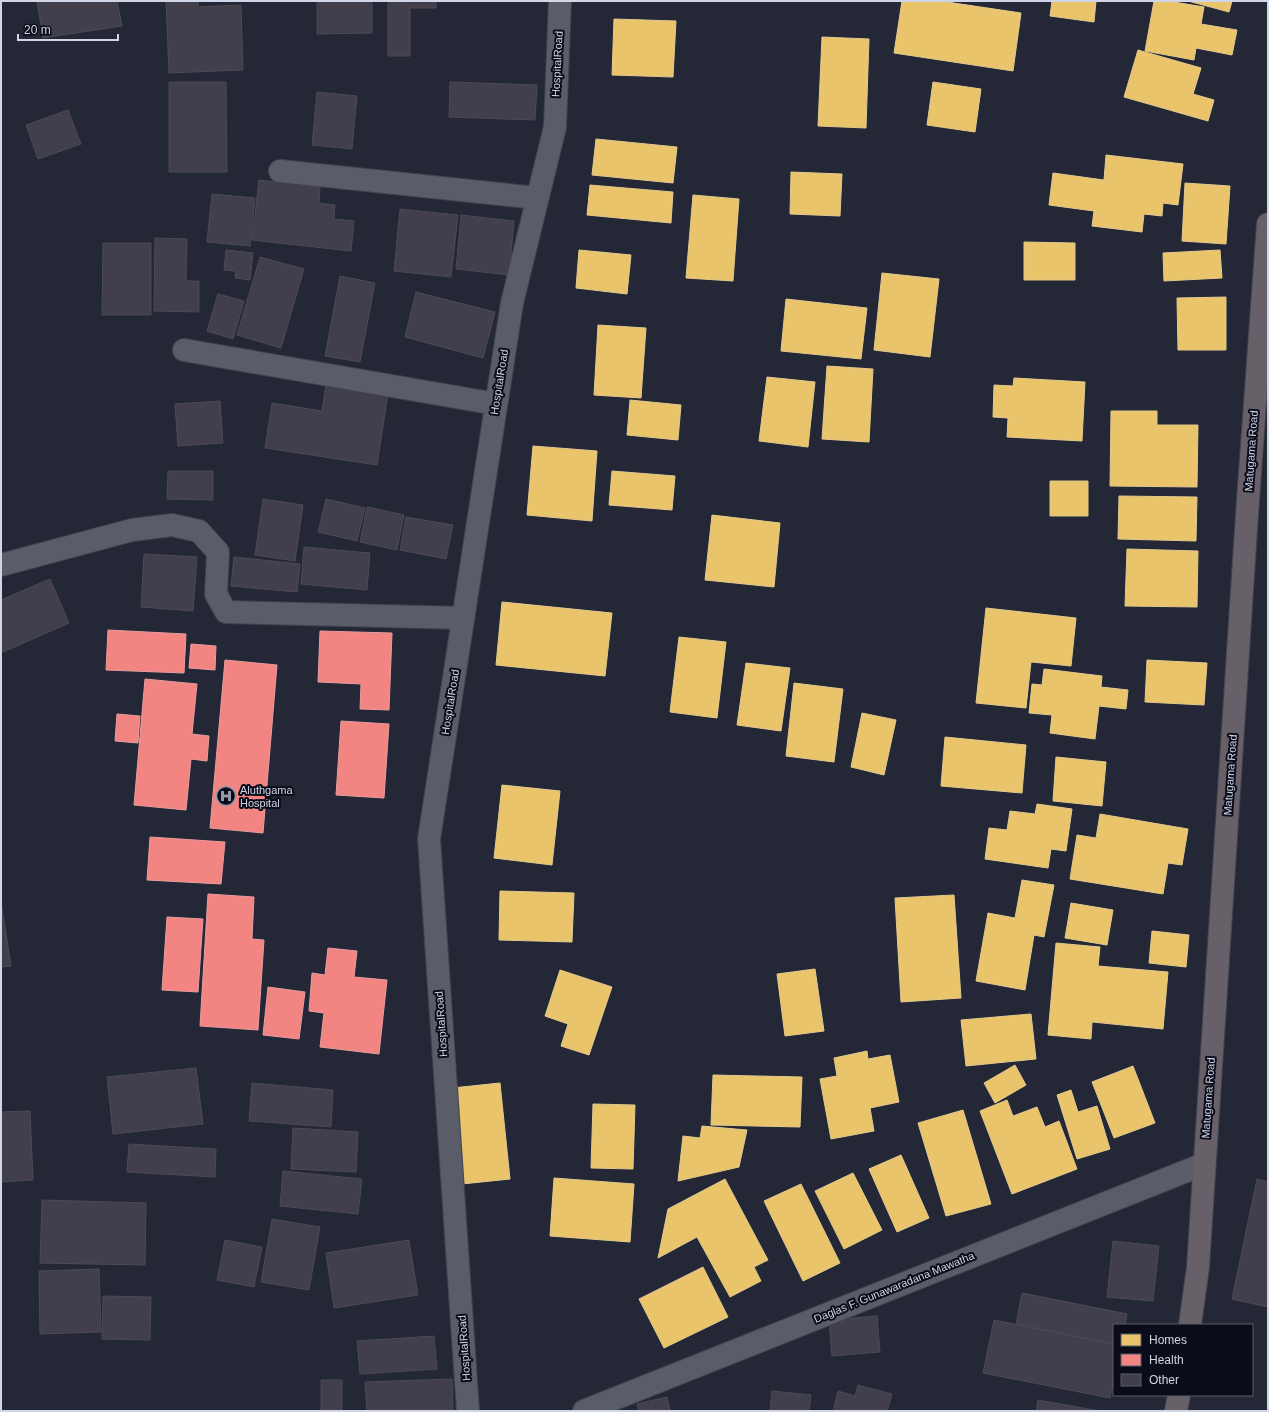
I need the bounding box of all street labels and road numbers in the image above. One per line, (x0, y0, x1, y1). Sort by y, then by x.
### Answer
street label: HospitalRoad (549, 31, 565, 97)
street label: HospitalRoad (488, 348, 510, 416)
street label: Matugama Road (1242, 410, 1260, 492)
street label: HospitalRoad (439, 668, 461, 736)
street label: Matugama Road (1221, 734, 1239, 816)
street label: HospitalRoad (433, 991, 449, 1057)
street label: Matugama Road (1199, 1057, 1217, 1139)
street label: Daglas F. Gunawaradana Mawatha (812, 1249, 977, 1325)
street label: HospitalRoad (456, 1315, 472, 1381)

